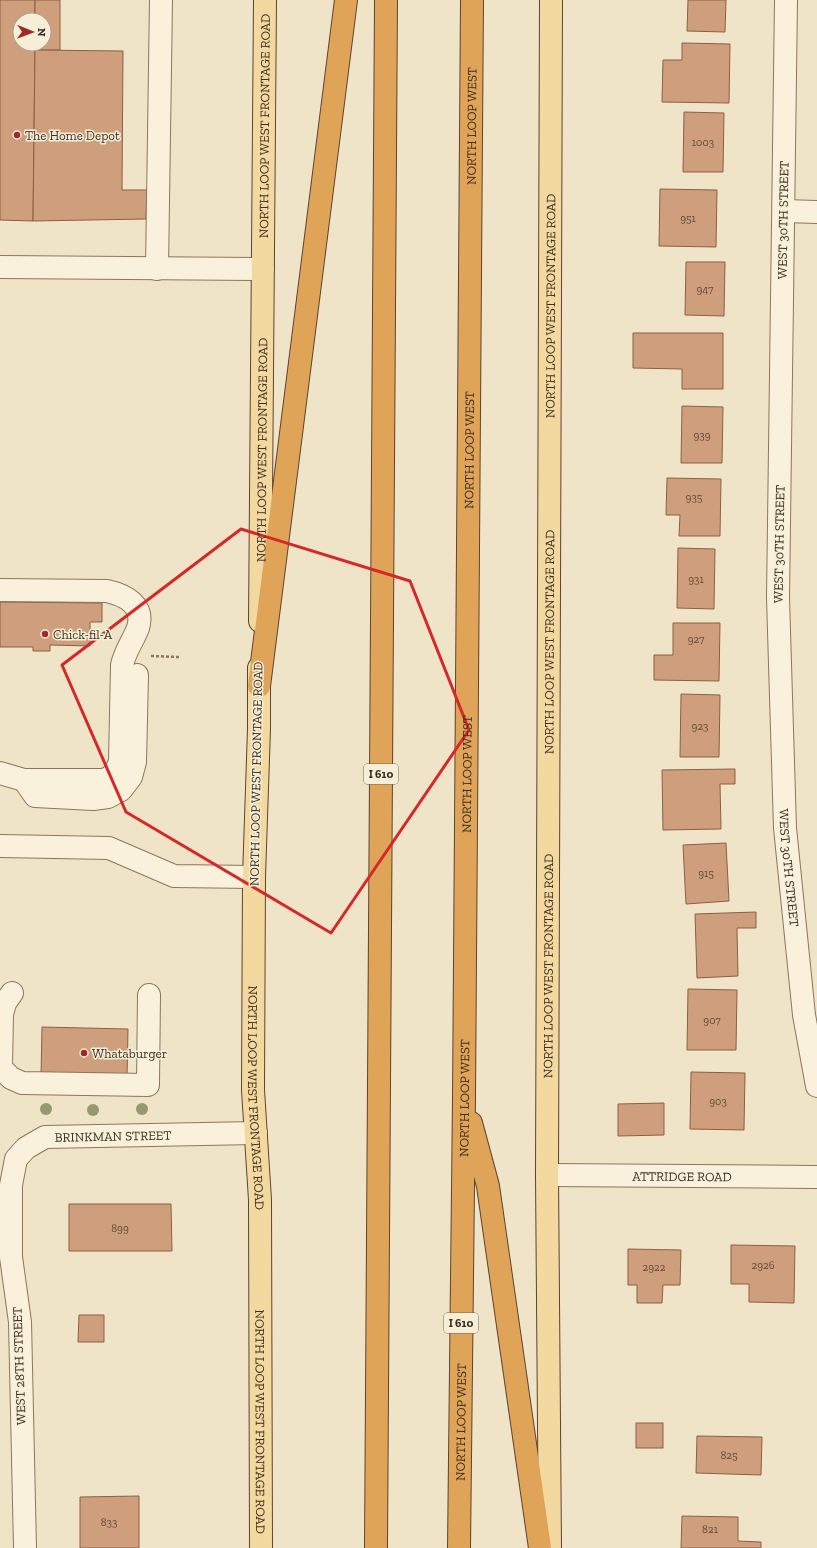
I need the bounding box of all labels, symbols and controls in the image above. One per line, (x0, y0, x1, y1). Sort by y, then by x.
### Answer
north arrow (12, 12, 52, 52)
street label: NORTH LOOP WEST FRONTAGE ROAD (256, 14, 272, 238)
text: N (35, 28, 48, 37)
street label: NORTH LOOP WEST (463, 67, 479, 185)
place label: The Home Depot (25, 128, 120, 143)
marker: The Home Depot (12, 130, 22, 140)
house number: 1003 (692, 136, 714, 149)
street label: WEST 30TH STREET (774, 161, 792, 279)
street label: NORTH LOOP WEST FRONTAGE ROAD (542, 194, 558, 418)
house number: 951 (680, 212, 697, 225)
house number: 947 (697, 283, 713, 296)
street label: NORTH LOOP WEST FRONTAGE ROAD (253, 338, 270, 562)
street label: NORTH LOOP WEST (461, 391, 477, 509)
house number: 939 (693, 429, 711, 442)
street label: WEST 30TH STREET (770, 485, 788, 603)
house number: 935 (686, 491, 703, 504)
street label: NORTH LOOP WEST FRONTAGE ROAD (541, 530, 557, 754)
house number: 931 (688, 573, 704, 586)
place label: Chick-fil-A (53, 627, 113, 642)
marker: Chick-fil-A (40, 629, 50, 639)
house number: 927 (688, 633, 704, 646)
street label: NORTH LOOP WEST FRONTAGE ROAD (247, 662, 265, 886)
street label: NORTH LOOP WEST (458, 715, 474, 833)
house number: 923 (692, 720, 708, 733)
road number: I 610 (364, 764, 398, 784)
street label: WEST 30TH STREET (777, 808, 802, 927)
street label: NORTH LOOP WEST FRONTAGE ROAD (540, 854, 556, 1078)
house number: 915 (698, 867, 714, 880)
street label: NORTH LOOP WEST FRONTAGE ROAD (245, 986, 268, 1210)
house number: 907 (703, 1014, 721, 1027)
street label: NORTH LOOP WEST (456, 1039, 472, 1157)
place label: Whataburger (92, 1046, 167, 1061)
marker: Whataburger (79, 1048, 89, 1058)
house number: 903 (709, 1095, 727, 1108)
street label: BRINKMAN STREET (54, 1127, 172, 1144)
street label: ATTRIDGE ROAD (632, 1168, 732, 1184)
house number: 899 (111, 1222, 129, 1235)
house number: 2926 (751, 1259, 775, 1272)
house number: 2922 (643, 1261, 666, 1274)
street label: WEST 28TH STREET (9, 1307, 29, 1425)
street label: NORTH LOOP WEST FRONTAGE ROAD (253, 1309, 268, 1534)
road number: I 610 (444, 1313, 478, 1333)
street label: NORTH LOOP WEST (452, 1363, 469, 1481)
house number: 825 (720, 1449, 738, 1462)
house number: 833 (101, 1516, 117, 1529)
house number: 821 (702, 1523, 719, 1536)

